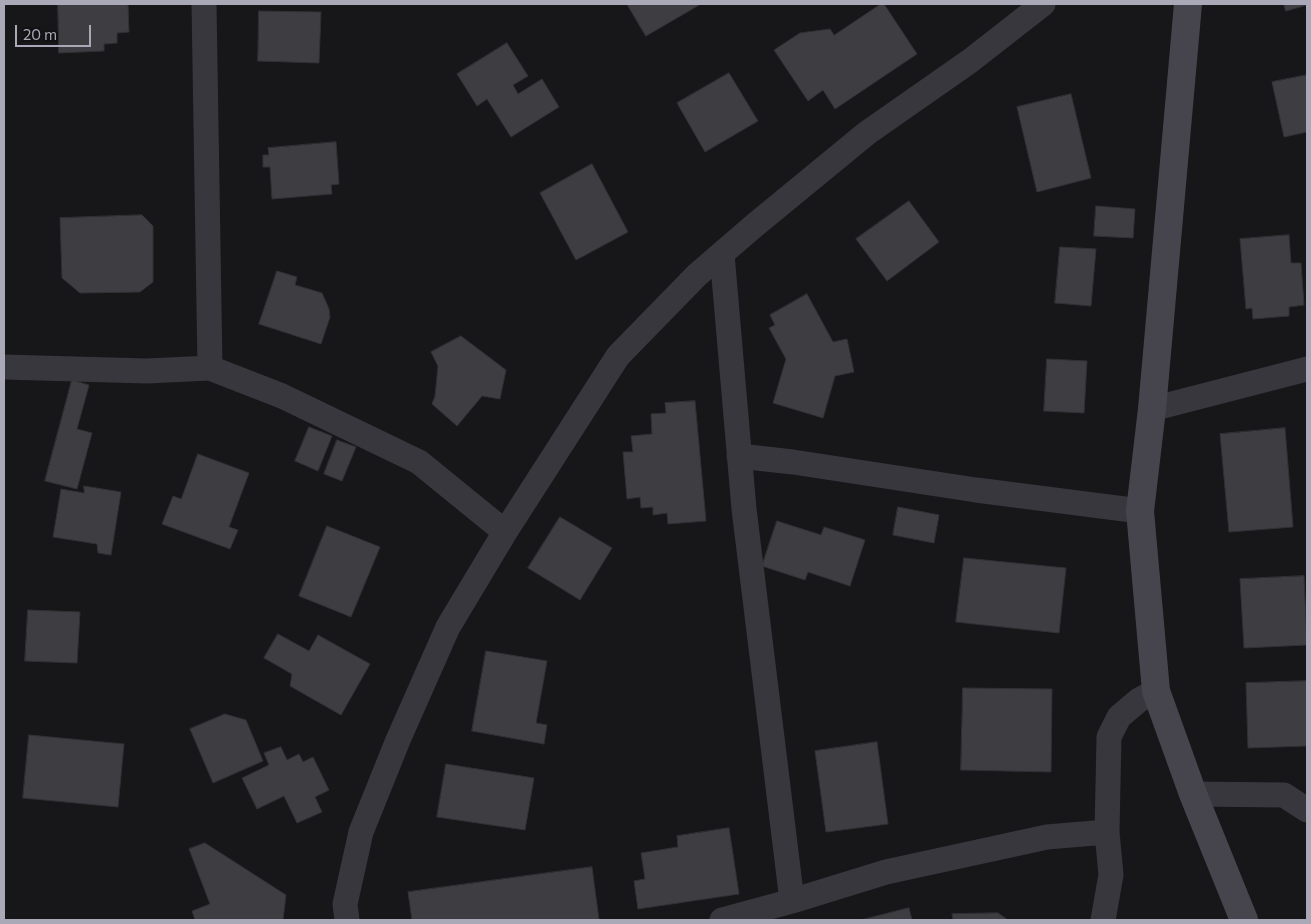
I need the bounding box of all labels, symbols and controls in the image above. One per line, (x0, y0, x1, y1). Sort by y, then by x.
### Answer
scale bar (18, 15, 94, 47)
text: 20 m (23, 25, 57, 43)

